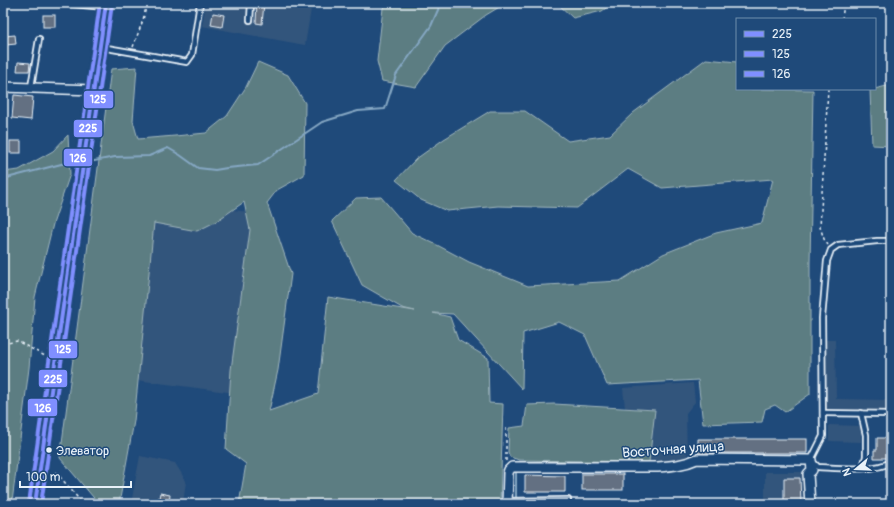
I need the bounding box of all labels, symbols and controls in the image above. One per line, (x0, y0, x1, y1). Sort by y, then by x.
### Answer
legend (736, 18, 876, 90)
text: 225 (772, 27, 792, 42)
text: 125 (772, 47, 790, 62)
text: 126 (772, 67, 790, 82)
line badge: 125 (83, 90, 114, 109)
text: 125 (90, 93, 106, 106)
line badge: 225 (73, 119, 103, 138)
text: 225 (79, 122, 97, 135)
line badge: 126 (63, 148, 93, 167)
text: 126 (70, 152, 87, 165)
line badge: 125 (48, 340, 78, 359)
text: 125 (55, 343, 71, 356)
line badge: 225 (38, 369, 68, 388)
text: 225 (44, 373, 62, 386)
line badge: 126 (27, 398, 58, 417)
text: 126 (35, 402, 52, 415)
street label: Восточная улица (622, 437, 724, 462)
place label: Элеватор (56, 443, 109, 459)
marker: Элеватор (44, 445, 54, 455)
north arrow (836, 449, 876, 489)
scale bar (20, 463, 131, 489)
text: N (839, 466, 854, 478)
text: 100 m (26, 470, 61, 485)

